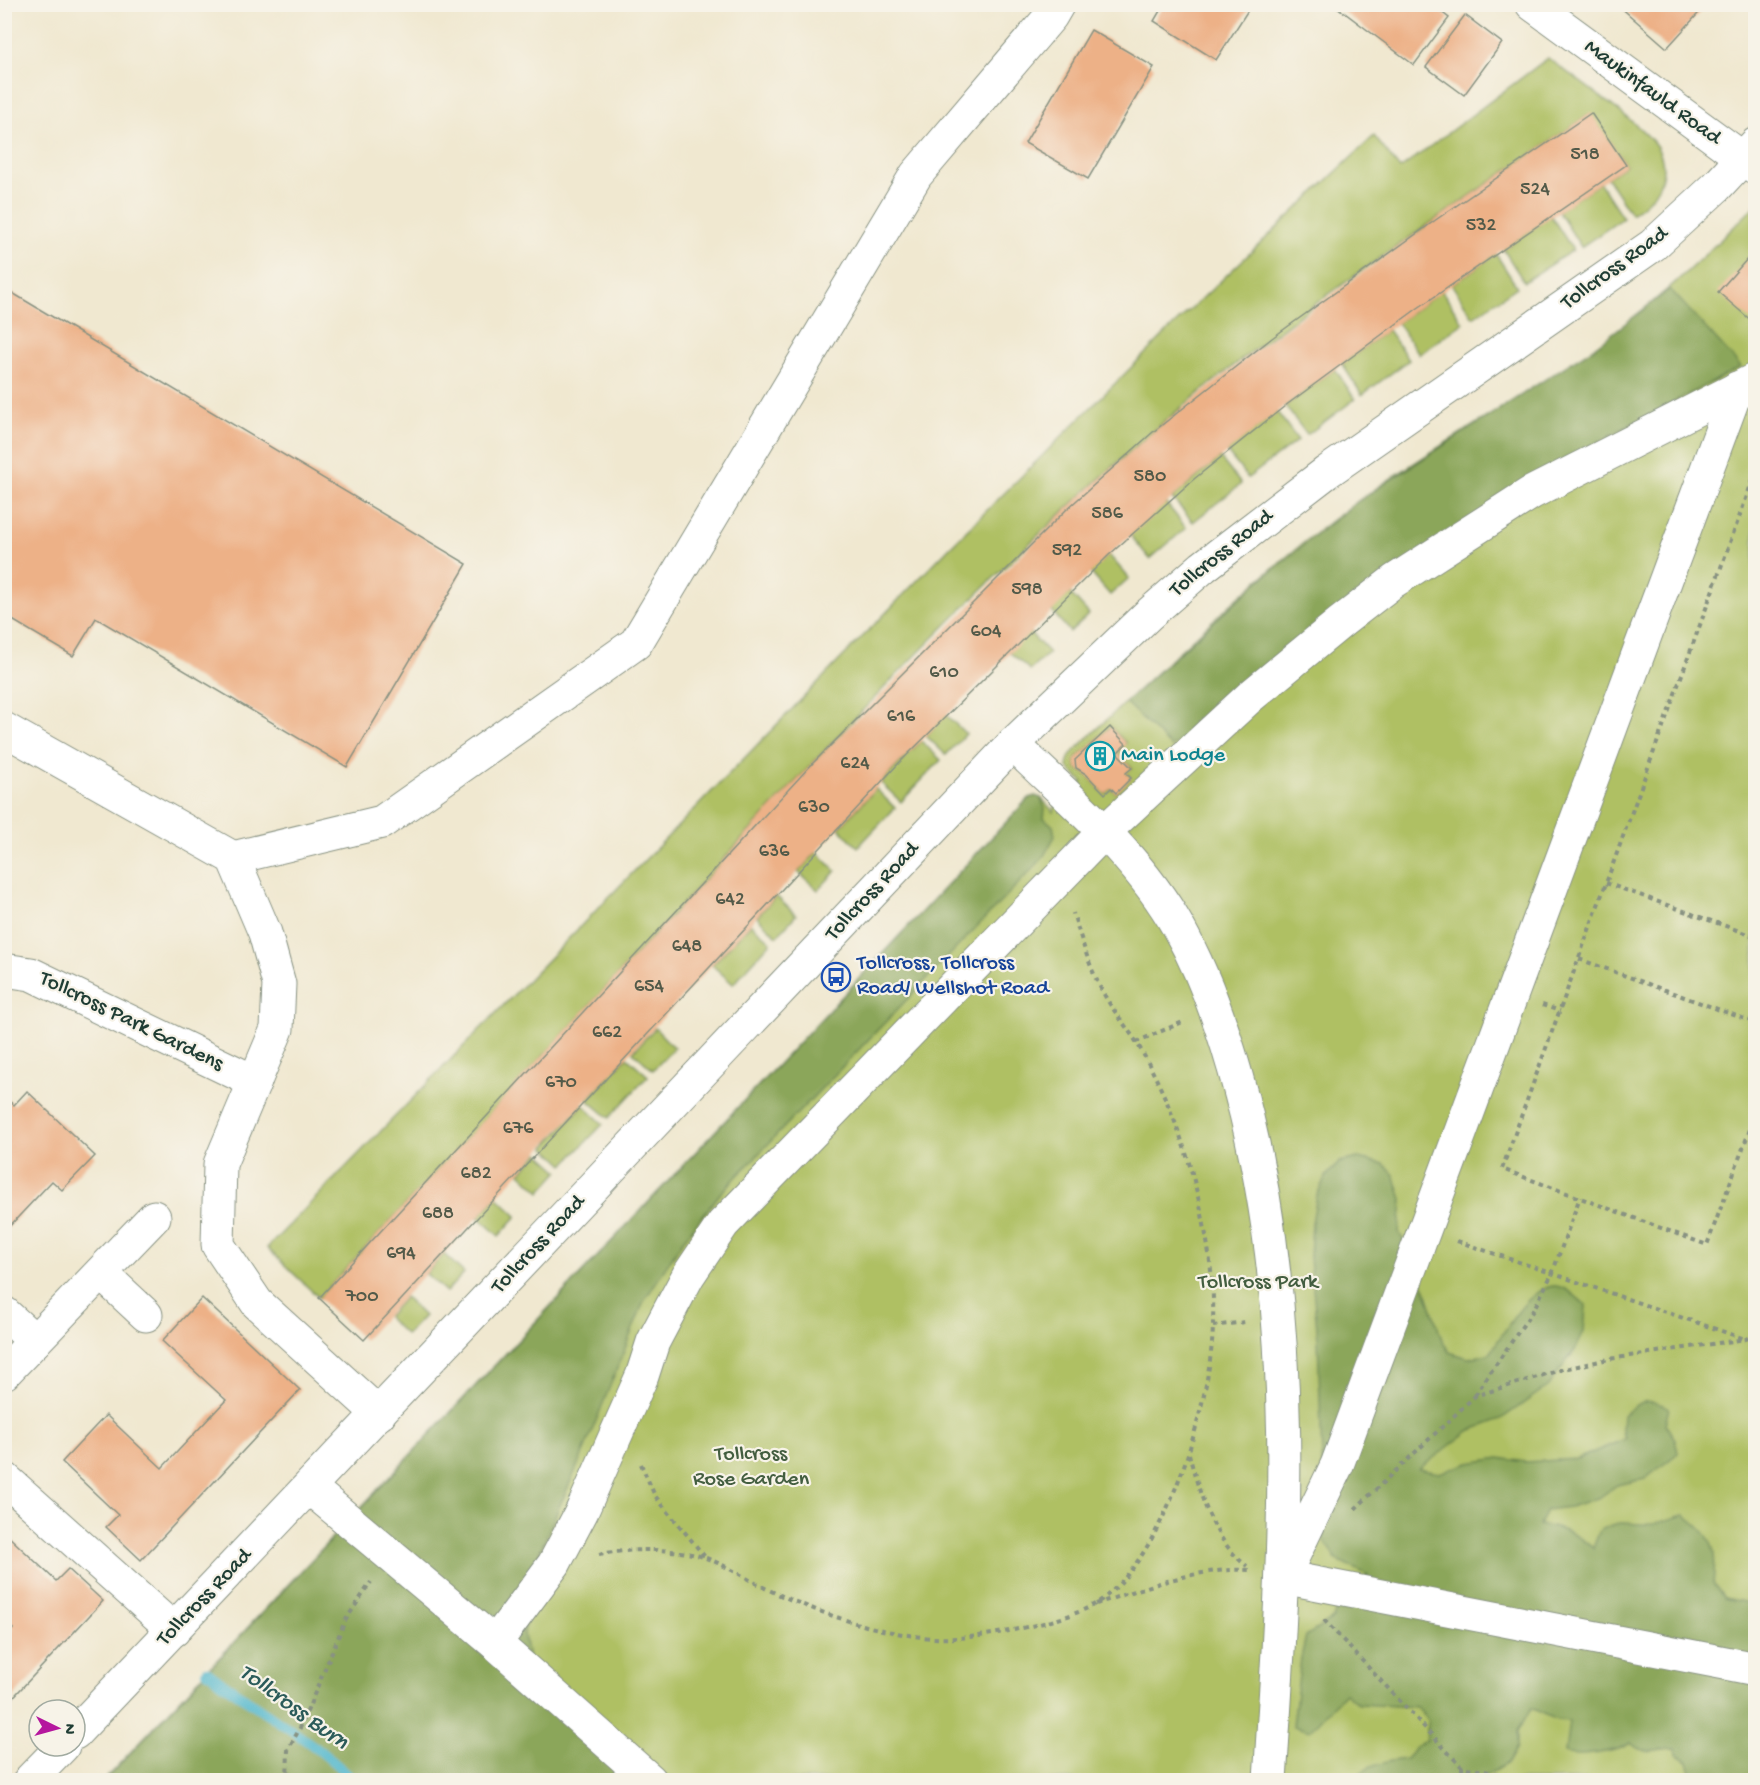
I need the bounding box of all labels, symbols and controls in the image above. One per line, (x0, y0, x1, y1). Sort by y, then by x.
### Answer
street label: Maukinfauld Road (1578, 35, 1727, 153)
house number: 518 (1570, 144, 1600, 167)
house number: 524 (1520, 179, 1550, 202)
house number: 532 (1466, 215, 1497, 238)
street label: Tollcross Road (1555, 220, 1675, 318)
house number: 580 (1134, 466, 1166, 489)
house number: 586 (1091, 503, 1124, 526)
street label: Tollcross Road (1163, 503, 1281, 605)
house number: 592 (1052, 540, 1082, 563)
house number: 598 (1011, 579, 1043, 602)
house number: 604 (971, 621, 1002, 644)
house number: 610 (929, 662, 959, 685)
house number: 616 (887, 706, 916, 729)
building icon: Main Lodge (1084, 740, 1116, 772)
place label: Main Lodge (1121, 743, 1226, 769)
house number: 624 (840, 753, 870, 776)
house number: 630 (798, 797, 830, 820)
street label: Tollcross Road (819, 836, 927, 948)
house number: 636 (759, 841, 790, 864)
house number: 642 (715, 889, 745, 912)
house number: 648 (672, 936, 702, 959)
place label: Tollcross, Tollcross Road/ Wellshot Road (855, 951, 1051, 1002)
bus stop icon: Tollcross, Tollcross Road/ Wellshot Road (820, 961, 852, 993)
street label: Tollcross Park Gardens (33, 965, 228, 1078)
house number: 654 (634, 976, 665, 999)
house number: 662 (592, 1022, 622, 1045)
house number: 670 (545, 1072, 577, 1095)
house number: 676 (503, 1118, 534, 1141)
house number: 682 (461, 1163, 492, 1186)
street label: Tollcross Road (485, 1189, 593, 1301)
house number: 688 (422, 1203, 454, 1226)
house number: 694 (386, 1243, 416, 1266)
park label: Tollcross Park (1196, 1270, 1320, 1296)
house number: 700 (344, 1286, 379, 1309)
park label: Tollcross Rose Garden (693, 1442, 810, 1493)
street label: Tollcross Road (151, 1542, 259, 1654)
water label: Tollcross Burn (233, 1659, 354, 1758)
north arrow (27, 1698, 87, 1758)
text: N (58, 1723, 78, 1736)

